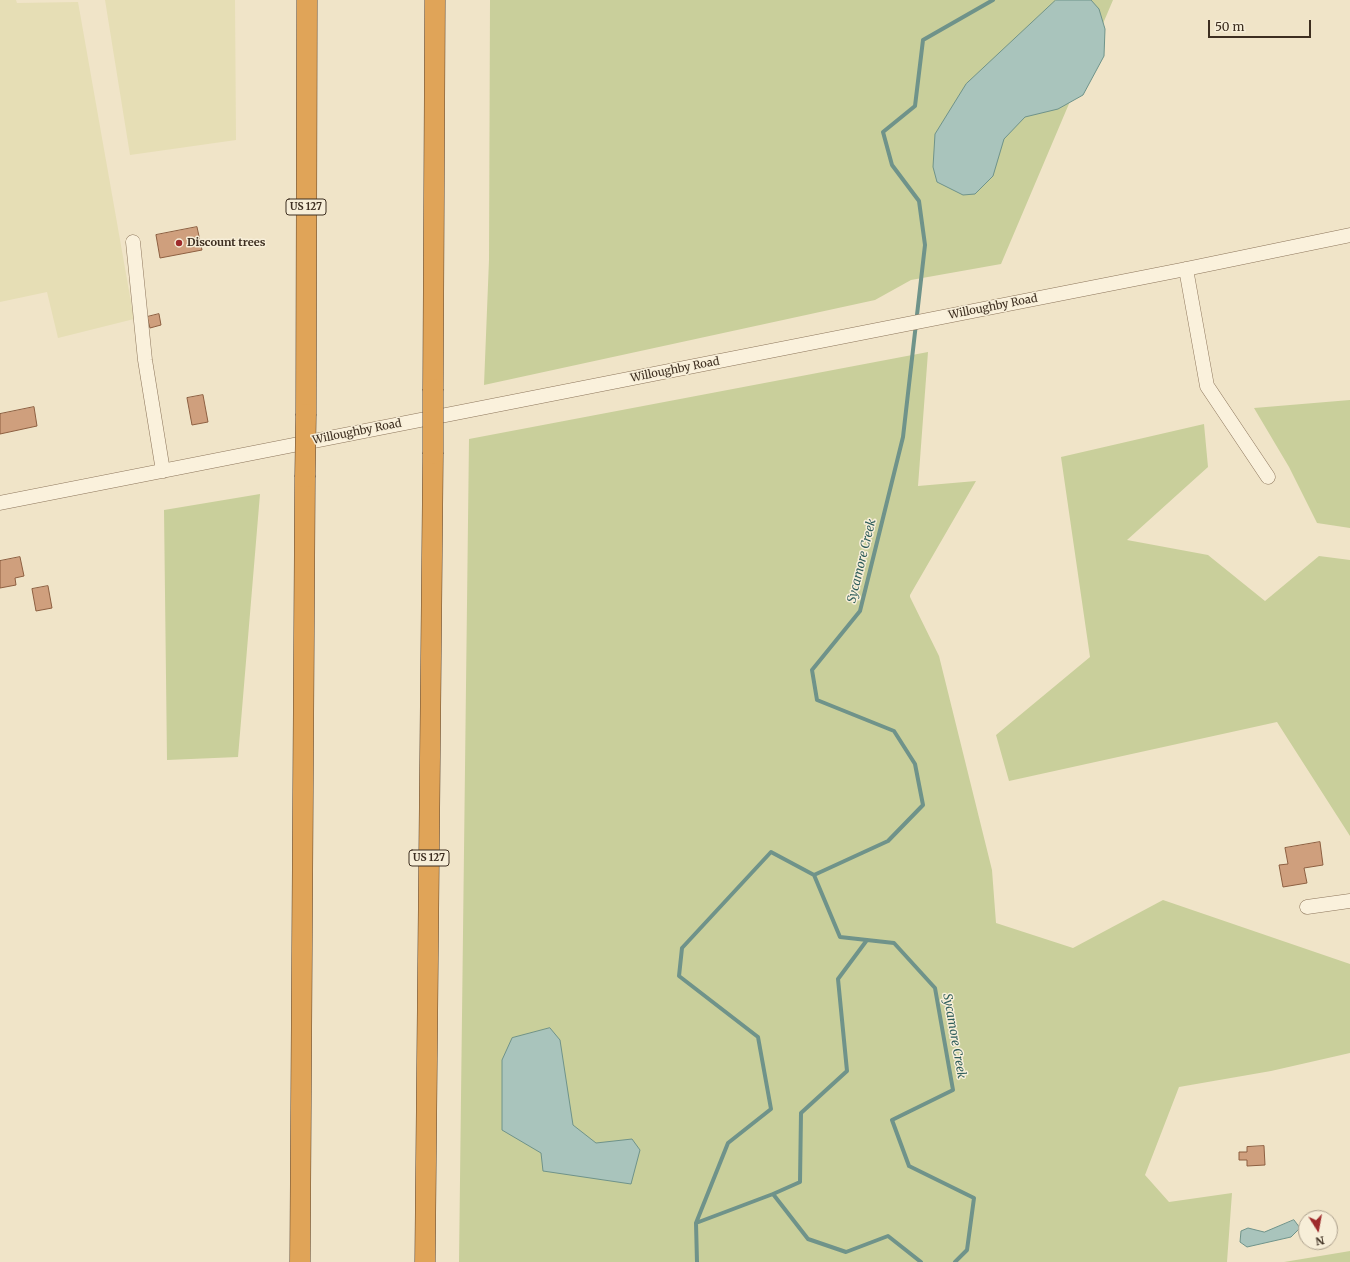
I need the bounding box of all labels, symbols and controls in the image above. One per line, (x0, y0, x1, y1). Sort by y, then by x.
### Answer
scale bar (1210, 12, 1313, 38)
text: 50 m (1215, 19, 1244, 34)
road number: US 127 (286, 199, 326, 215)
place label: Discount trees (187, 236, 265, 250)
marker: Discount trees (174, 238, 184, 248)
street label: Willoughby Road (947, 292, 1039, 322)
street label: Willoughby Road (629, 355, 721, 385)
street label: Willoughby Road (311, 417, 403, 447)
water label: Sycamore Creek (845, 517, 879, 605)
road number: US 127 (409, 850, 449, 866)
water label: Sycamore Creek (939, 992, 969, 1080)
north arrow (1298, 1210, 1338, 1250)
text: N (1314, 1233, 1326, 1248)

